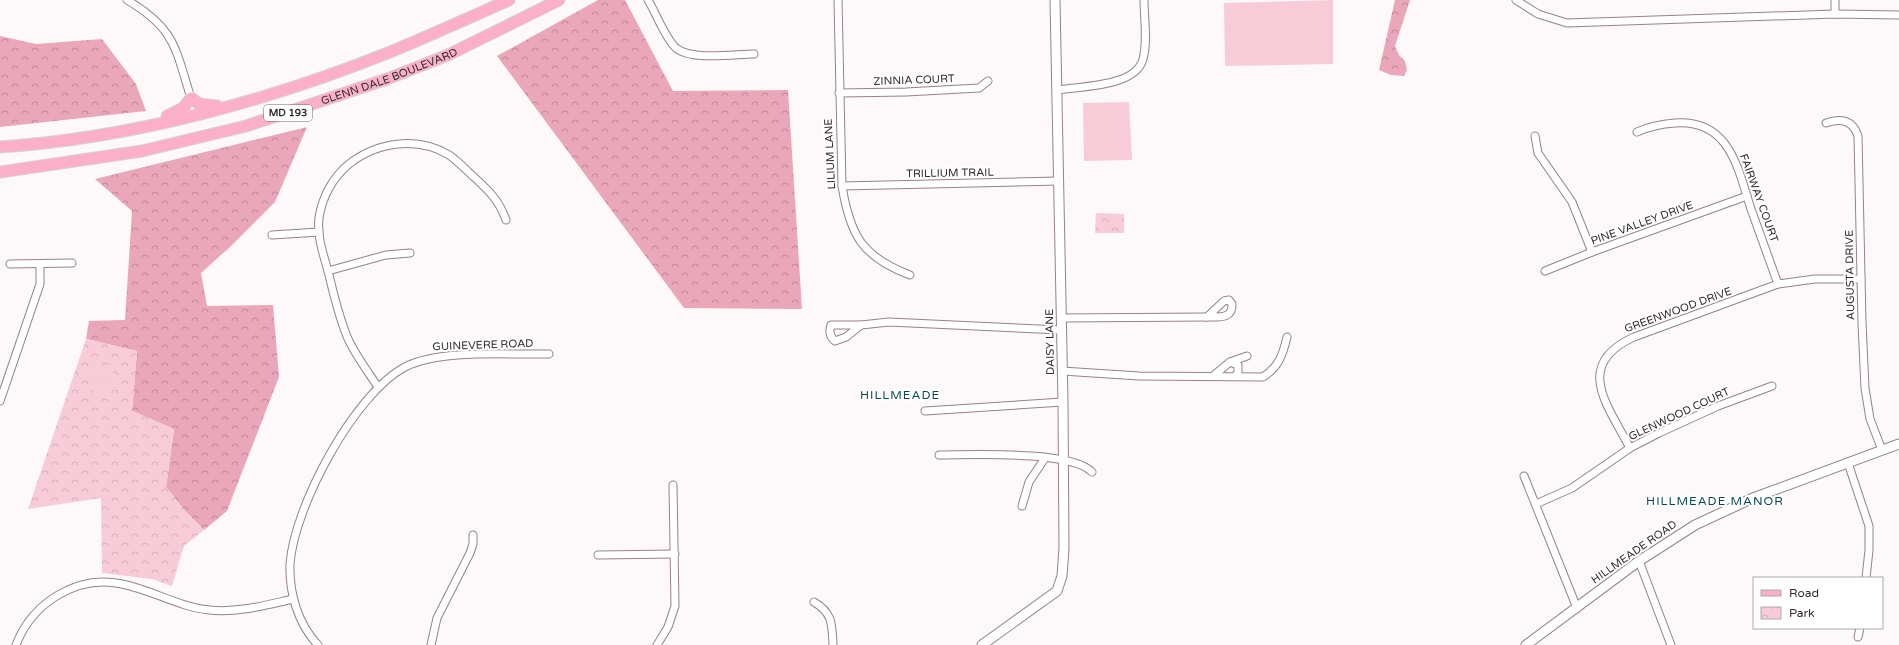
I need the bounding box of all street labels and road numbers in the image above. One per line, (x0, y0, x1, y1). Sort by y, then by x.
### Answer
street label: GLENN DALE BOULEVARD (319, 45, 460, 107)
street label: ZINNIA COURT (873, 72, 955, 88)
road number: MD 193 (264, 105, 312, 121)
street label: LILIUM LANE (822, 118, 838, 190)
street label: FAIRWAY COURT (1737, 152, 1781, 244)
street label: TRILLIUM TRAIL (906, 166, 995, 180)
street label: PINE VALLEY DRIVE (1589, 198, 1695, 248)
street label: AUGUSTA DRIVE (1843, 230, 1857, 320)
street label: GREENWOOD DRIVE (1623, 285, 1733, 335)
street label: DAISY LANE (1043, 309, 1057, 375)
street label: GUINEVERE ROAD (432, 337, 534, 353)
street label: GLENWOOD COURT (1626, 385, 1732, 443)
street label: HILLMEADE ROAD (1589, 518, 1679, 586)

